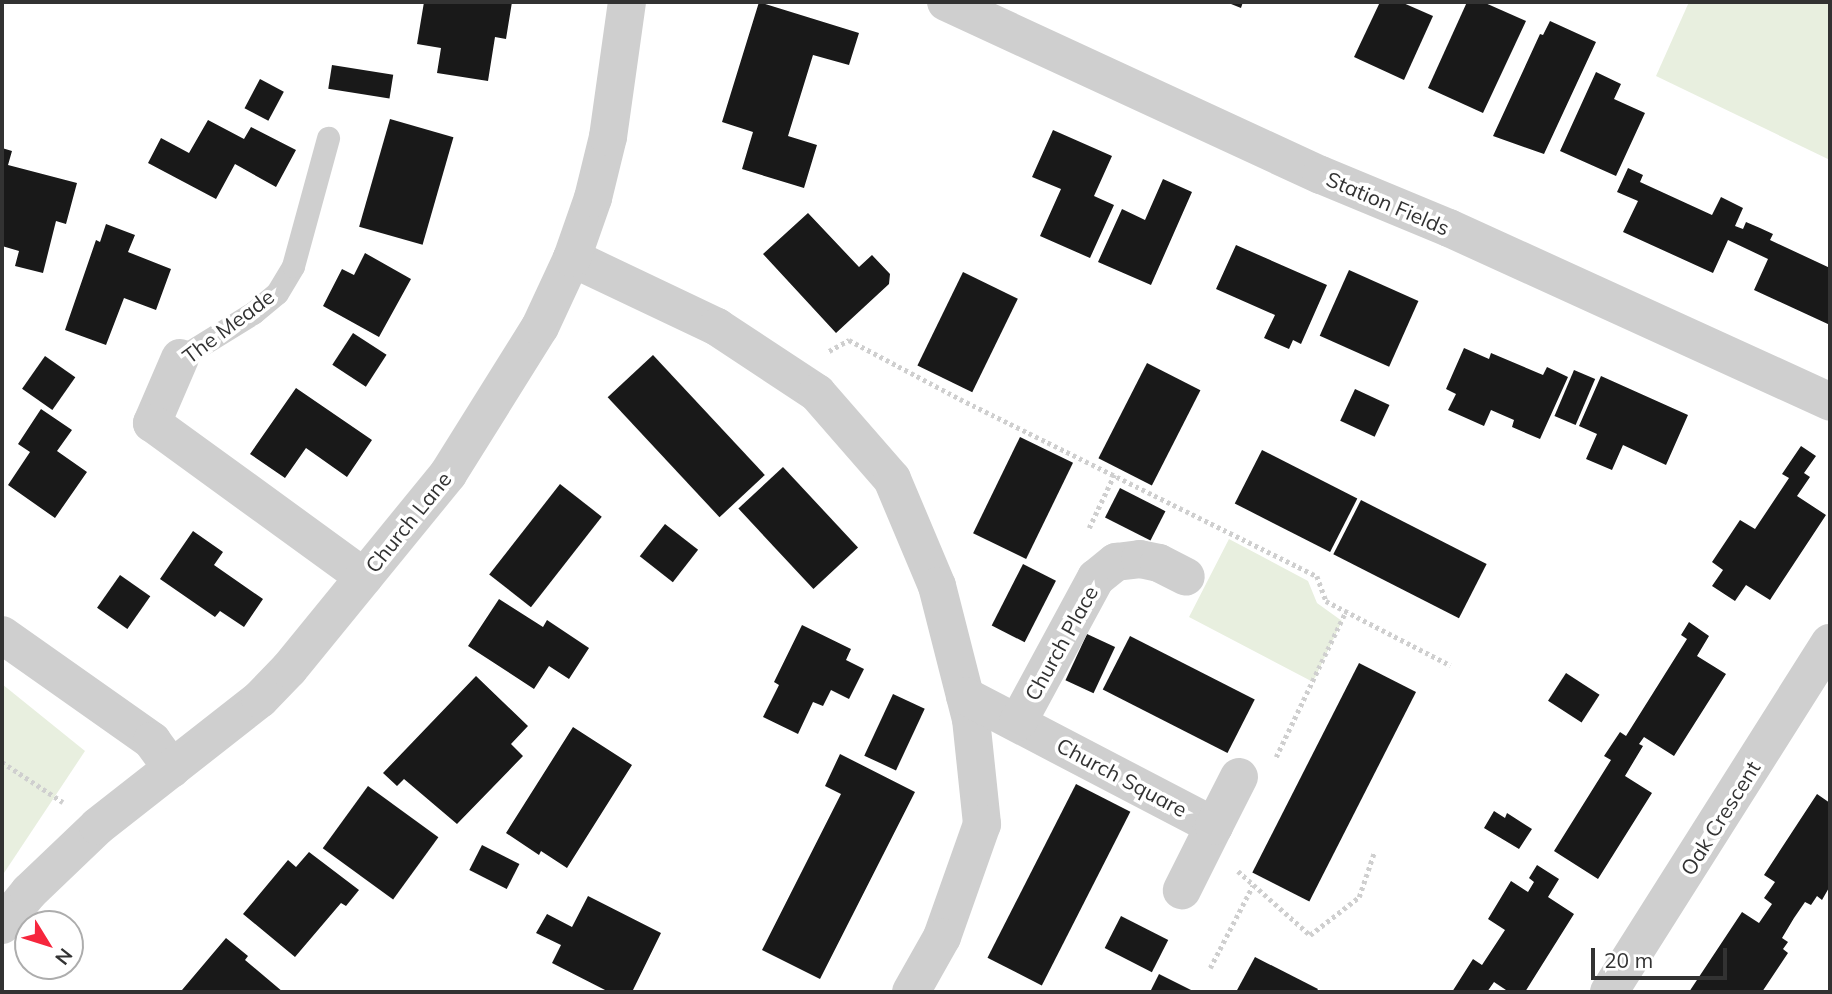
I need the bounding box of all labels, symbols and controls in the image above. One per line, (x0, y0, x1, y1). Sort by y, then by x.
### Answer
street label: Station Fields (1323, 166, 1453, 240)
street label: The Meade (177, 283, 279, 369)
street label: Church Lane (360, 467, 456, 577)
street label: Church Place (1019, 581, 1103, 705)
street label: Church Square (1053, 732, 1191, 822)
street label: Oak Crescent (1675, 756, 1765, 880)
north arrow (14, 910, 84, 980)
scale bar (1594, 934, 1730, 978)
text: N (50, 944, 78, 970)
text: 20 m (1604, 947, 1653, 973)

